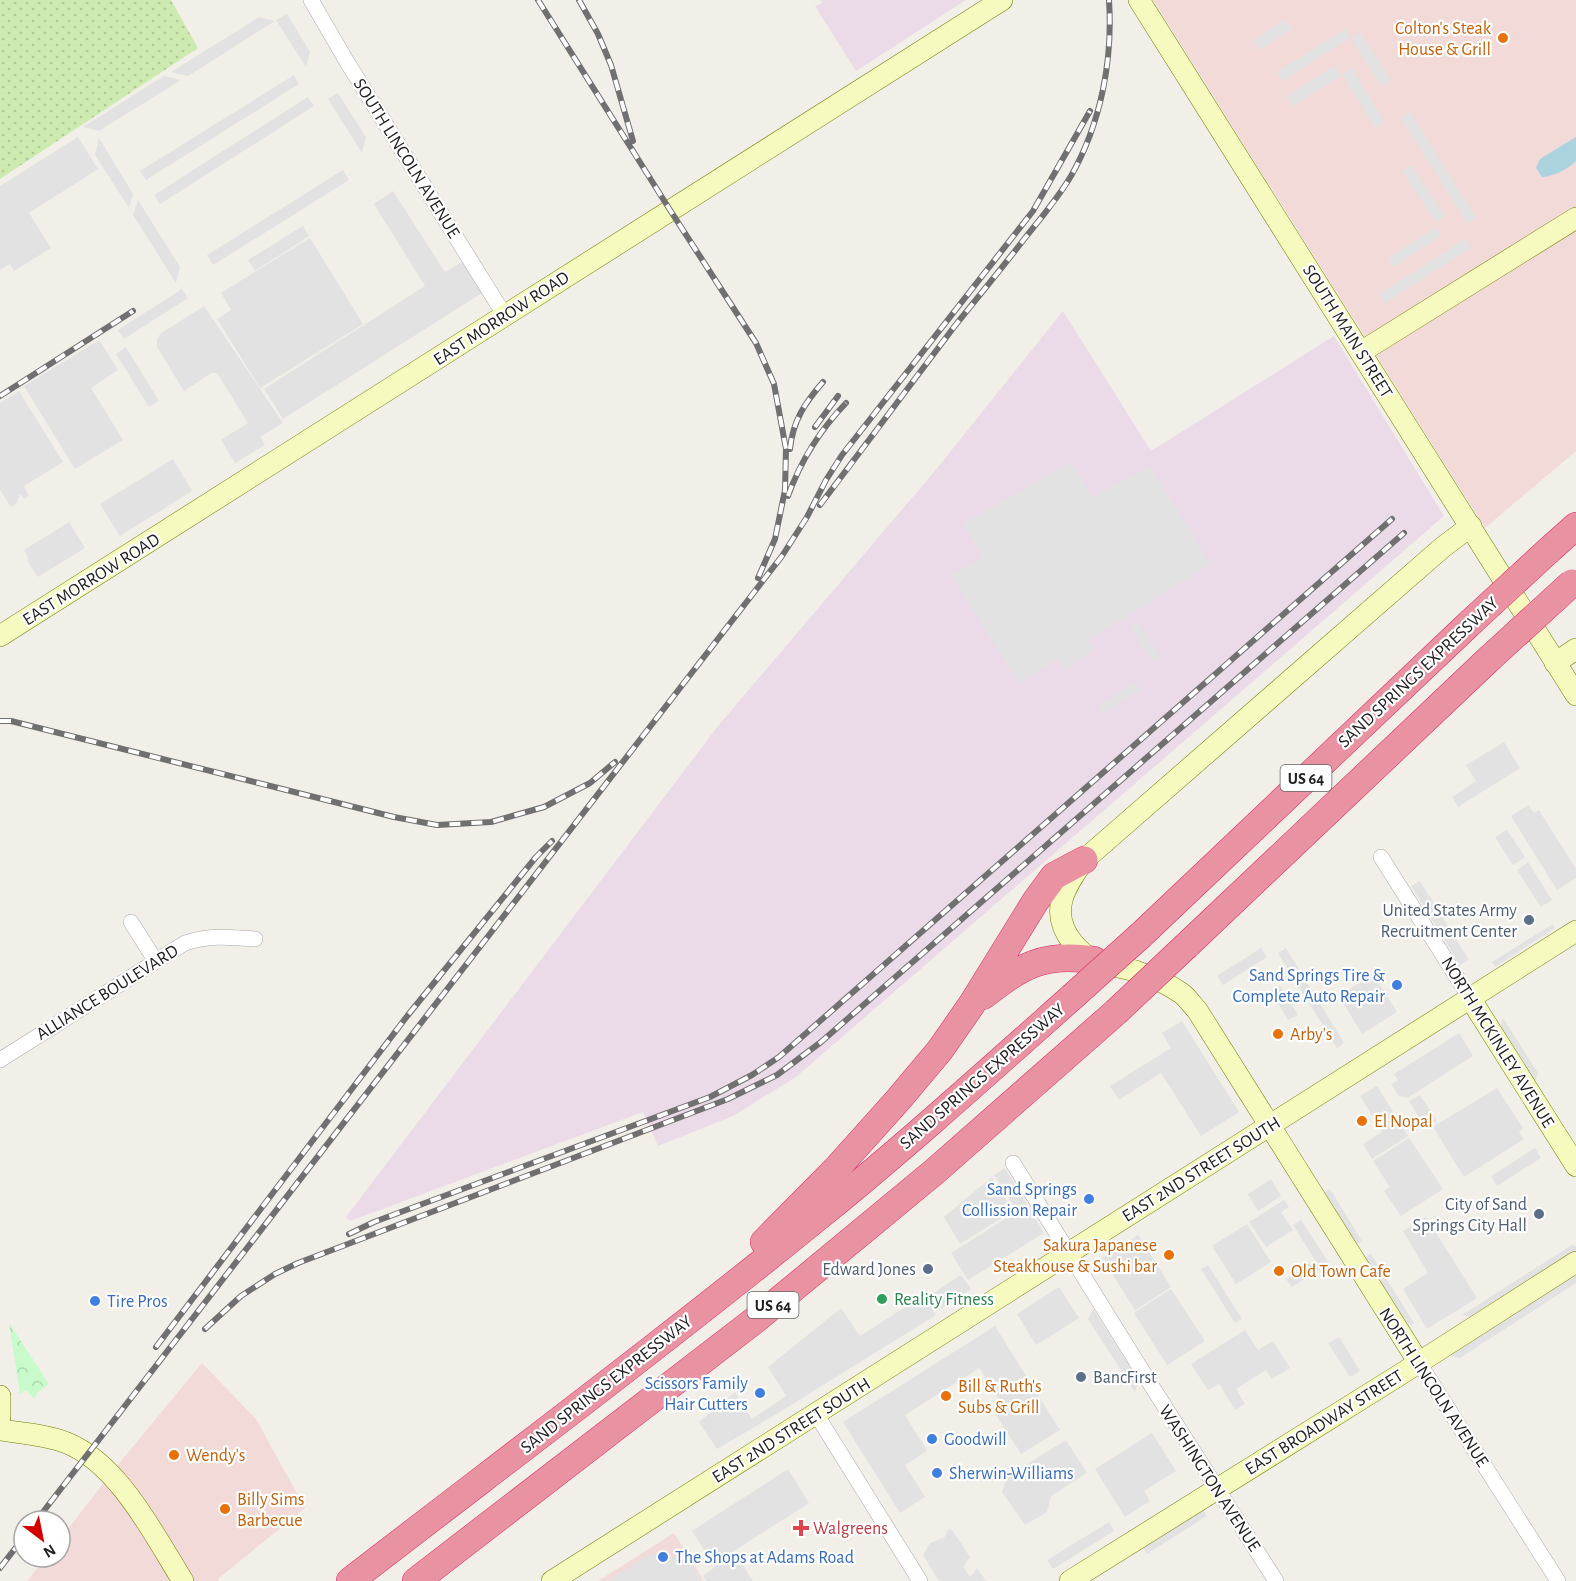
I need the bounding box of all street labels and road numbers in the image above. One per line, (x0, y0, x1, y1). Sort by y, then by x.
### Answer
street label: SOUTH LINCOLN AVENUE (350, 76, 463, 242)
street label: SOUTH MAIN STREET (1299, 262, 1395, 401)
street label: EAST MORROW ROAD (431, 268, 573, 369)
street label: EAST MORROW ROAD (20, 530, 163, 629)
street label: SAND SPRINGS EXPRESSWAY (1335, 594, 1503, 752)
road number: US 64 (1280, 765, 1332, 791)
street label: ALLIANCE BOULEVARD (33, 942, 182, 1044)
street label: NORTH MCKINLEY AVENUE (1437, 954, 1557, 1131)
street label: SAND SPRINGS EXPRESSWAY (897, 1000, 1069, 1153)
street label: EAST 2ND STREET SOUTH (1119, 1114, 1284, 1226)
road number: US 64 (748, 1292, 798, 1318)
street label: NORTH LINCOLN AVENUE (1375, 1305, 1491, 1471)
street label: SAND SPRINGS EXPRESSWAY (518, 1312, 696, 1457)
street label: EAST BROADWAY STREET (1242, 1367, 1407, 1479)
street label: EAST 2ND STREET SOUTH (709, 1375, 874, 1487)
street label: WASHINGTON AVENUE (1155, 1402, 1263, 1555)

